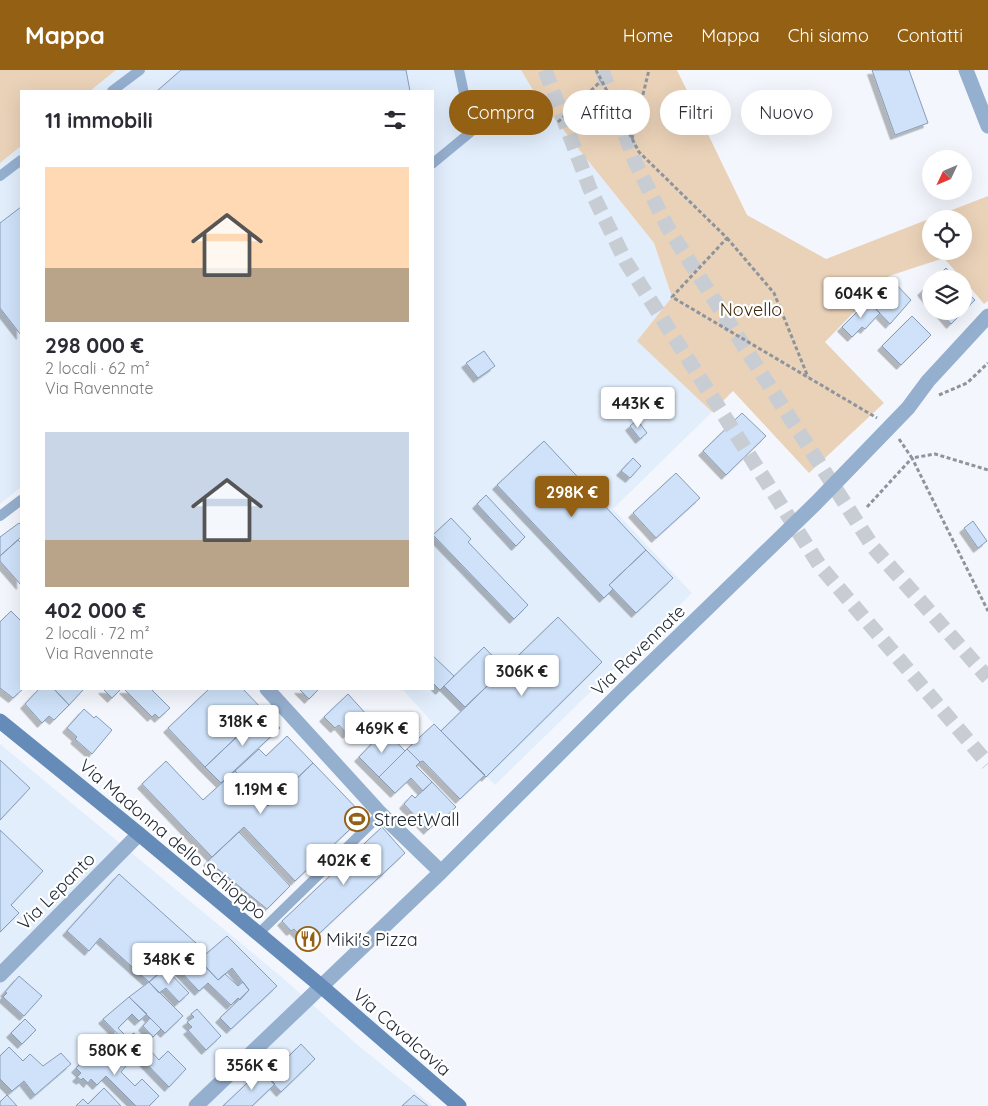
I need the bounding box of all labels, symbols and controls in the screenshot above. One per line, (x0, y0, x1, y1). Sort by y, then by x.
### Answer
text: Mappa (25, 20, 105, 50)
text: Home (623, 24, 673, 47)
text: Mappa (701, 24, 760, 47)
text: Chi siamo (788, 24, 869, 47)
text: Contatti (897, 24, 963, 47)
chip: Compra (449, 90, 553, 135)
chip: Affitta (563, 90, 650, 135)
chip: Filtri (660, 90, 731, 135)
chip: Nuovo (741, 90, 832, 135)
icon: filters (381, 106, 409, 134)
text: 11 immobili (45, 107, 153, 133)
north arrow (922, 150, 972, 200)
map controls (922, 150, 972, 320)
icon: home (182, 200, 272, 290)
button: locate (922, 210, 972, 260)
button: layers (922, 270, 972, 320)
pin: 604K € (820, 276, 902, 319)
text: 604K € (834, 283, 888, 303)
park label: Novello (720, 298, 782, 321)
text: 298 000 € (45, 332, 144, 358)
text: 2 locali · 62 m² (45, 358, 150, 378)
text: Via Ravennate (45, 378, 153, 398)
pin: 443K € (597, 386, 679, 429)
text: 443K € (612, 393, 664, 413)
icon: home (182, 465, 272, 555)
pin: 298K € (531, 476, 613, 518)
text: 298K € (546, 482, 598, 502)
text: 402 000 € (45, 597, 146, 623)
street label: Via Ravennate (586, 599, 690, 701)
text: 2 locali · 72 m² (45, 623, 149, 643)
text: Via Ravennate (45, 643, 153, 663)
pin: 306K € (481, 654, 563, 697)
text: 306K € (496, 661, 548, 681)
pin: 318K € (202, 704, 284, 747)
text: 318K € (219, 711, 267, 731)
pin: 469K € (341, 712, 423, 754)
text: 469K € (356, 718, 408, 738)
street label: Via Madonna dello Schioppo (74, 754, 272, 924)
pin: 1.19M € (215, 772, 307, 815)
text: 1.19M € (235, 779, 287, 799)
sports icon: StreetWall (344, 806, 370, 832)
place label: StreetWall (374, 808, 460, 831)
pin: 402K € (303, 844, 385, 886)
street label: Via Lepanto (12, 847, 100, 935)
text: 402K € (317, 850, 371, 870)
restaurant icon: Miki's Pizza (295, 926, 321, 952)
place label: Miki's Pizza (326, 928, 418, 951)
pin: 348K € (128, 942, 210, 985)
text: 348K € (143, 949, 195, 969)
street label: Via Cavalcavia (348, 983, 456, 1081)
pin: 580K € (74, 1034, 156, 1076)
text: 580K € (89, 1040, 141, 1060)
pin: 356K € (211, 1048, 293, 1091)
text: 356K € (226, 1055, 278, 1075)

